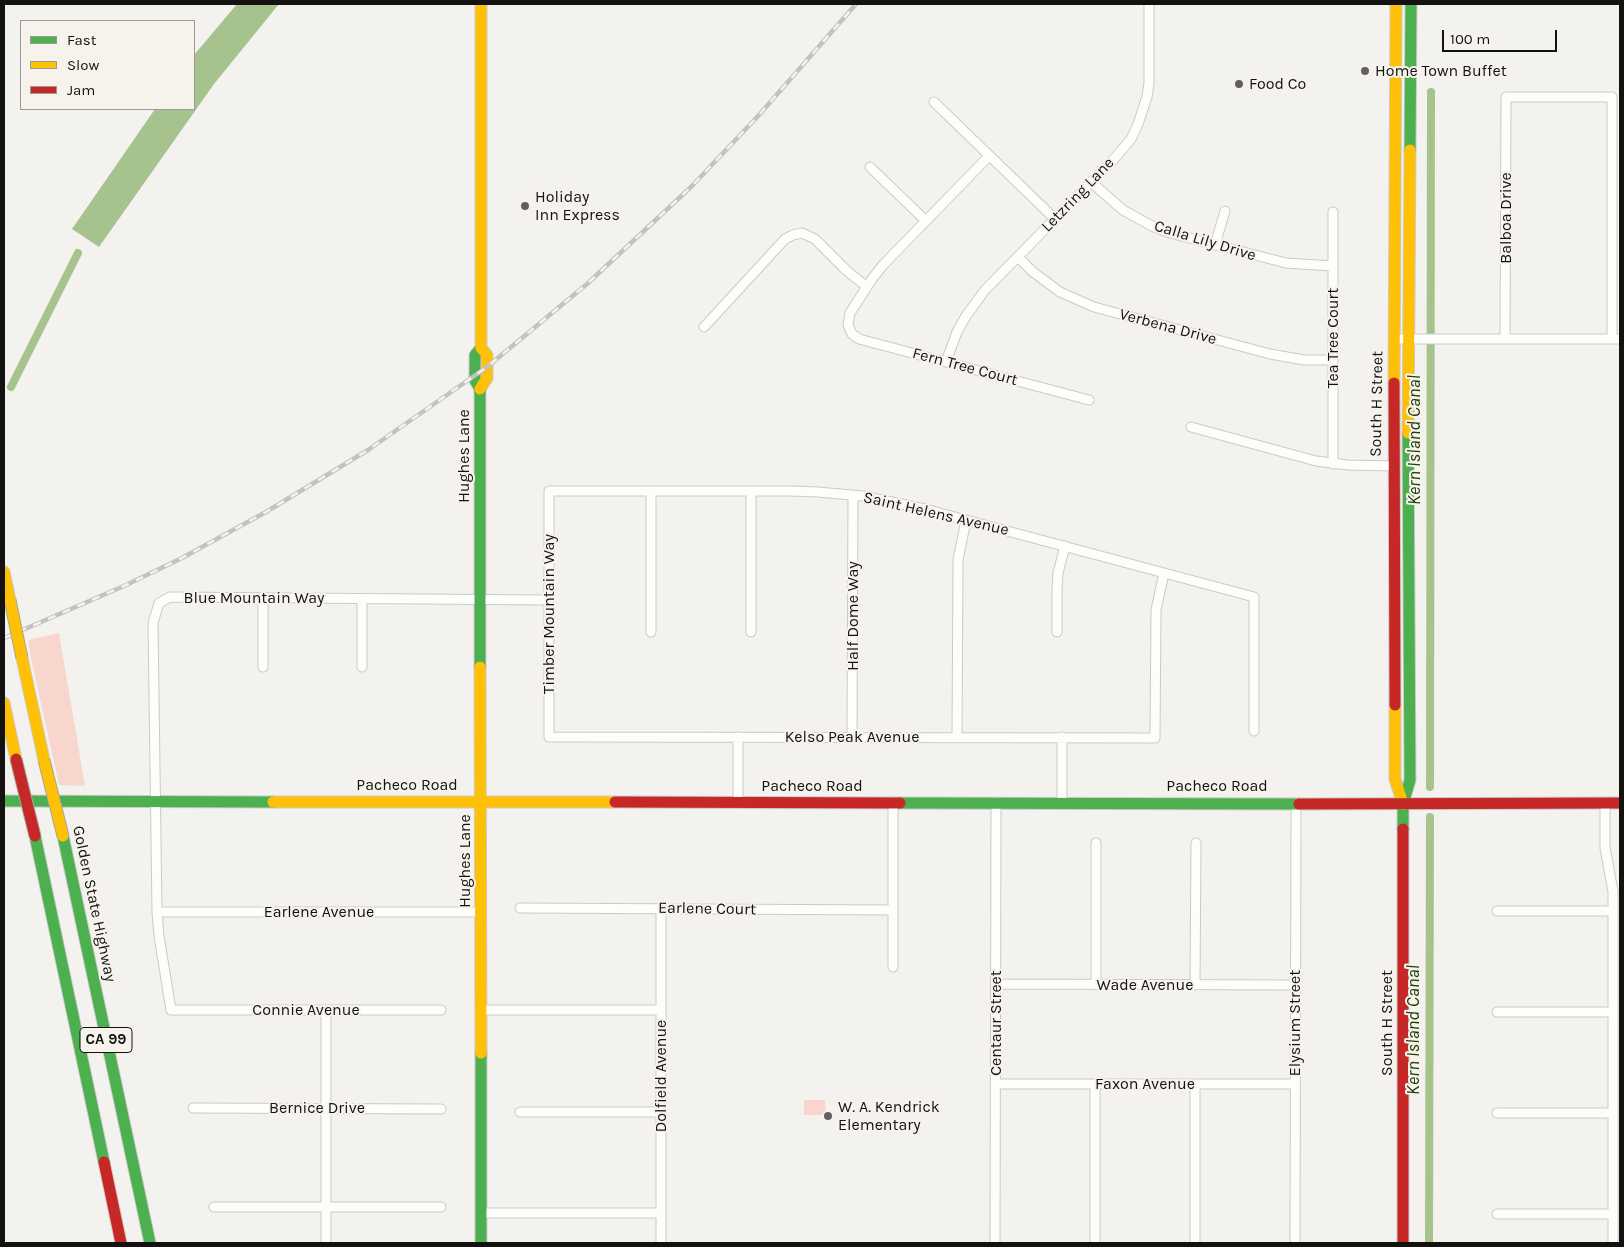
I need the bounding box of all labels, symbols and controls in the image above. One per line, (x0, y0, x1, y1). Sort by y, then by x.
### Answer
legend (20, 20, 195, 110)
scale bar (1444, 20, 1559, 52)
text: 100 m (1450, 30, 1490, 48)
text: Fast (67, 31, 96, 49)
text: Slow (67, 56, 99, 74)
place label: Home Town Buffet (1375, 61, 1507, 81)
marker: Home Town Buffet (1359, 65, 1371, 77)
place label: Food Co (1249, 74, 1306, 94)
marker: Food Co (1233, 78, 1245, 90)
text: Jam (67, 81, 95, 99)
street label: Letzring Lane (1038, 154, 1118, 236)
street label: Balboa Drive (1496, 172, 1516, 264)
place label: Holiday Inn Express (535, 187, 620, 225)
marker: Holiday Inn Express (519, 200, 531, 212)
street label: Calla Lily Drive (1152, 216, 1258, 266)
street label: Tea Tree Court (1323, 288, 1343, 388)
street label: Verbena Drive (1117, 305, 1219, 349)
street label: Fern Tree Court (910, 344, 1020, 390)
street label: South H Street (1366, 351, 1388, 457)
water label: Kern Island Canal (1404, 375, 1426, 505)
street label: Hughes Lane (454, 409, 474, 503)
street label: Saint Helens Avenue (861, 488, 1011, 540)
street label: Timber Mountain Way (539, 534, 559, 694)
street label: Half Dome Way (843, 561, 863, 671)
street label: Blue Mountain Way (184, 588, 324, 608)
street label: Kelso Peak Avenue (785, 727, 919, 747)
street label: Pacheco Road (356, 775, 458, 795)
street label: Pacheco Road (761, 776, 863, 796)
street label: Pacheco Road (1166, 776, 1268, 796)
street label: Hughes Lane (455, 814, 475, 908)
street label: Golden State Highway (68, 824, 120, 984)
street label: Earlene Court (658, 899, 756, 919)
street label: Earlene Avenue (264, 902, 374, 922)
water label: Kern Island Canal (1403, 965, 1425, 1095)
street label: Centaur Street (986, 970, 1006, 1076)
street label: Elysium Street (1285, 970, 1305, 1076)
street label: South H Street (1377, 970, 1397, 1076)
street label: Wade Avenue (1097, 975, 1193, 995)
street label: Connie Avenue (252, 1000, 360, 1020)
street label: Dolfield Avenue (651, 1020, 671, 1132)
road number: CA 99 (80, 1028, 132, 1052)
street label: Faxon Avenue (1095, 1074, 1195, 1094)
place label: W. A. Kendrick Elementary (838, 1097, 940, 1135)
street label: Bernice Drive (269, 1098, 365, 1118)
marker: W. A. Kendrick Elementary (822, 1110, 834, 1122)

